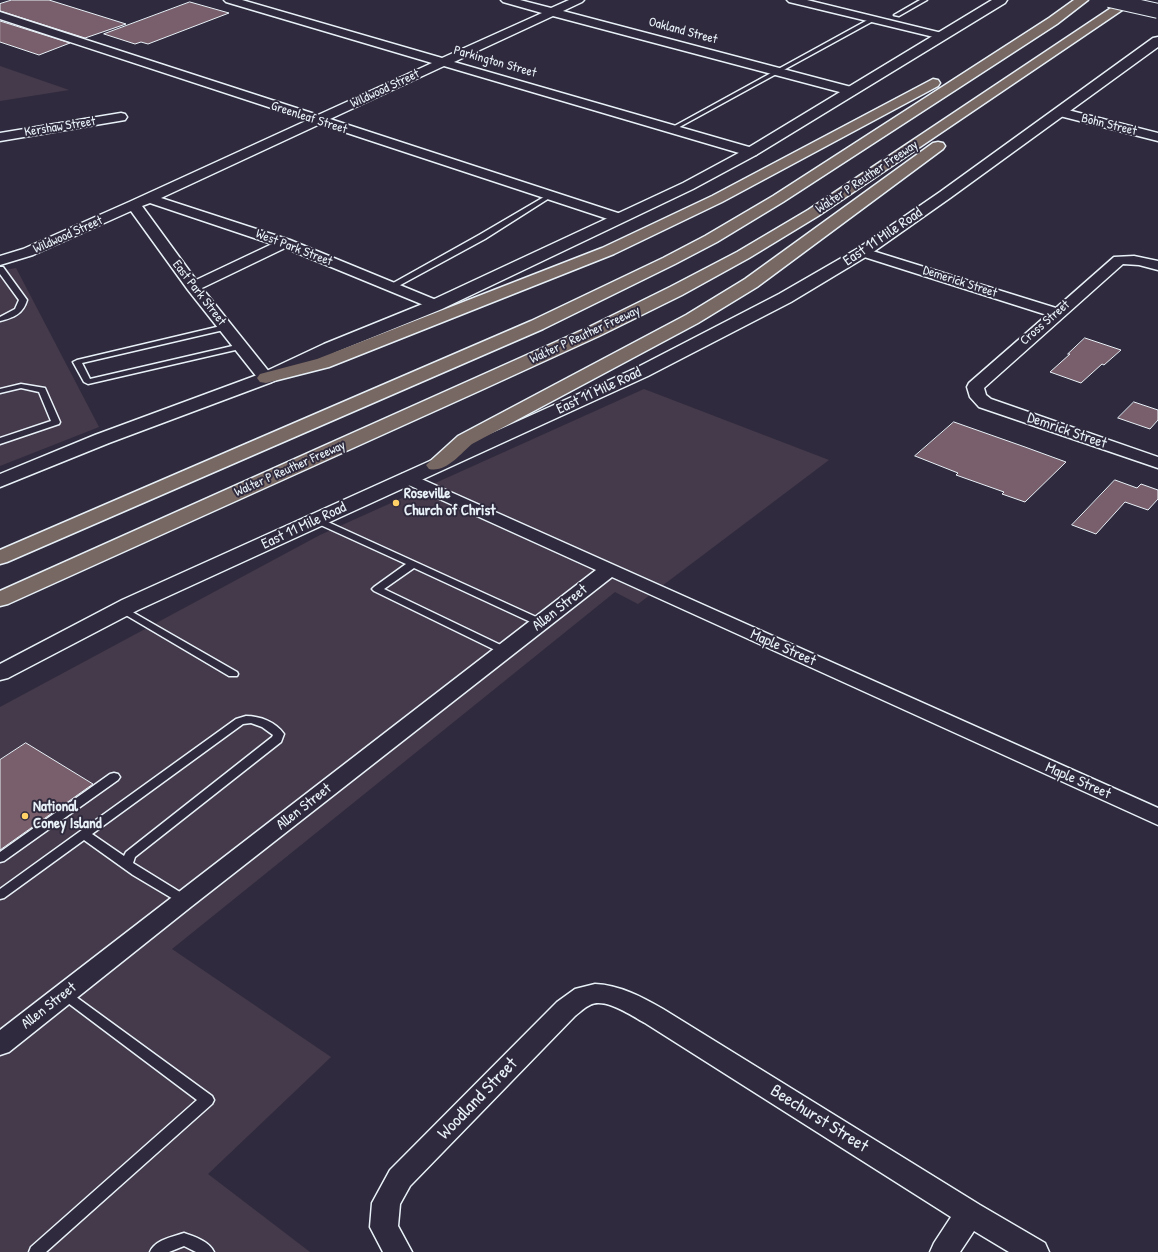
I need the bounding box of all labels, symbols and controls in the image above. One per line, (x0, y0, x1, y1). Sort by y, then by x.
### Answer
street label: Oakland Street (647, 14, 719, 48)
street label: Parkington Street (452, 43, 538, 81)
street label: Wildwood Street (348, 66, 422, 112)
street label: Greenleaf Street (269, 98, 349, 138)
street label: Bohn Street (1080, 111, 1138, 139)
street label: Kershaw Street (23, 114, 97, 140)
street label: Walter P Reuther Freeway (813, 137, 921, 217)
street label: East 11 Mile Road (840, 204, 926, 270)
street label: Wildwood Street (31, 213, 105, 257)
street label: West Park Street (254, 226, 334, 270)
street label: East Park Street (169, 257, 229, 329)
street label: Demerick Street (921, 263, 999, 301)
street label: Cross Street (1017, 297, 1073, 349)
street label: Walter P Reuther Freeway (527, 303, 643, 367)
street label: East 11 Mile Road (554, 364, 644, 418)
street label: Demrick Street (1025, 409, 1109, 453)
street label: Walter P Reuther Freeway (232, 438, 348, 500)
place label: Roseville Church of Christ (404, 485, 495, 520)
marker: Roseville Church of Christ (391, 498, 401, 508)
street label: East 11 Mile Road (259, 499, 349, 553)
street label: Allen Street (529, 581, 591, 635)
street label: Maple Street (748, 626, 818, 670)
street label: Maple Street (1043, 759, 1113, 803)
street label: Allen Street (273, 780, 335, 834)
place label: National Coney Island (33, 798, 102, 833)
marker: National Coney Island (20, 811, 30, 821)
street label: Allen Street (18, 979, 80, 1033)
street label: Woodland Street (434, 1053, 522, 1145)
street label: Beechurst Street (766, 1080, 872, 1158)

